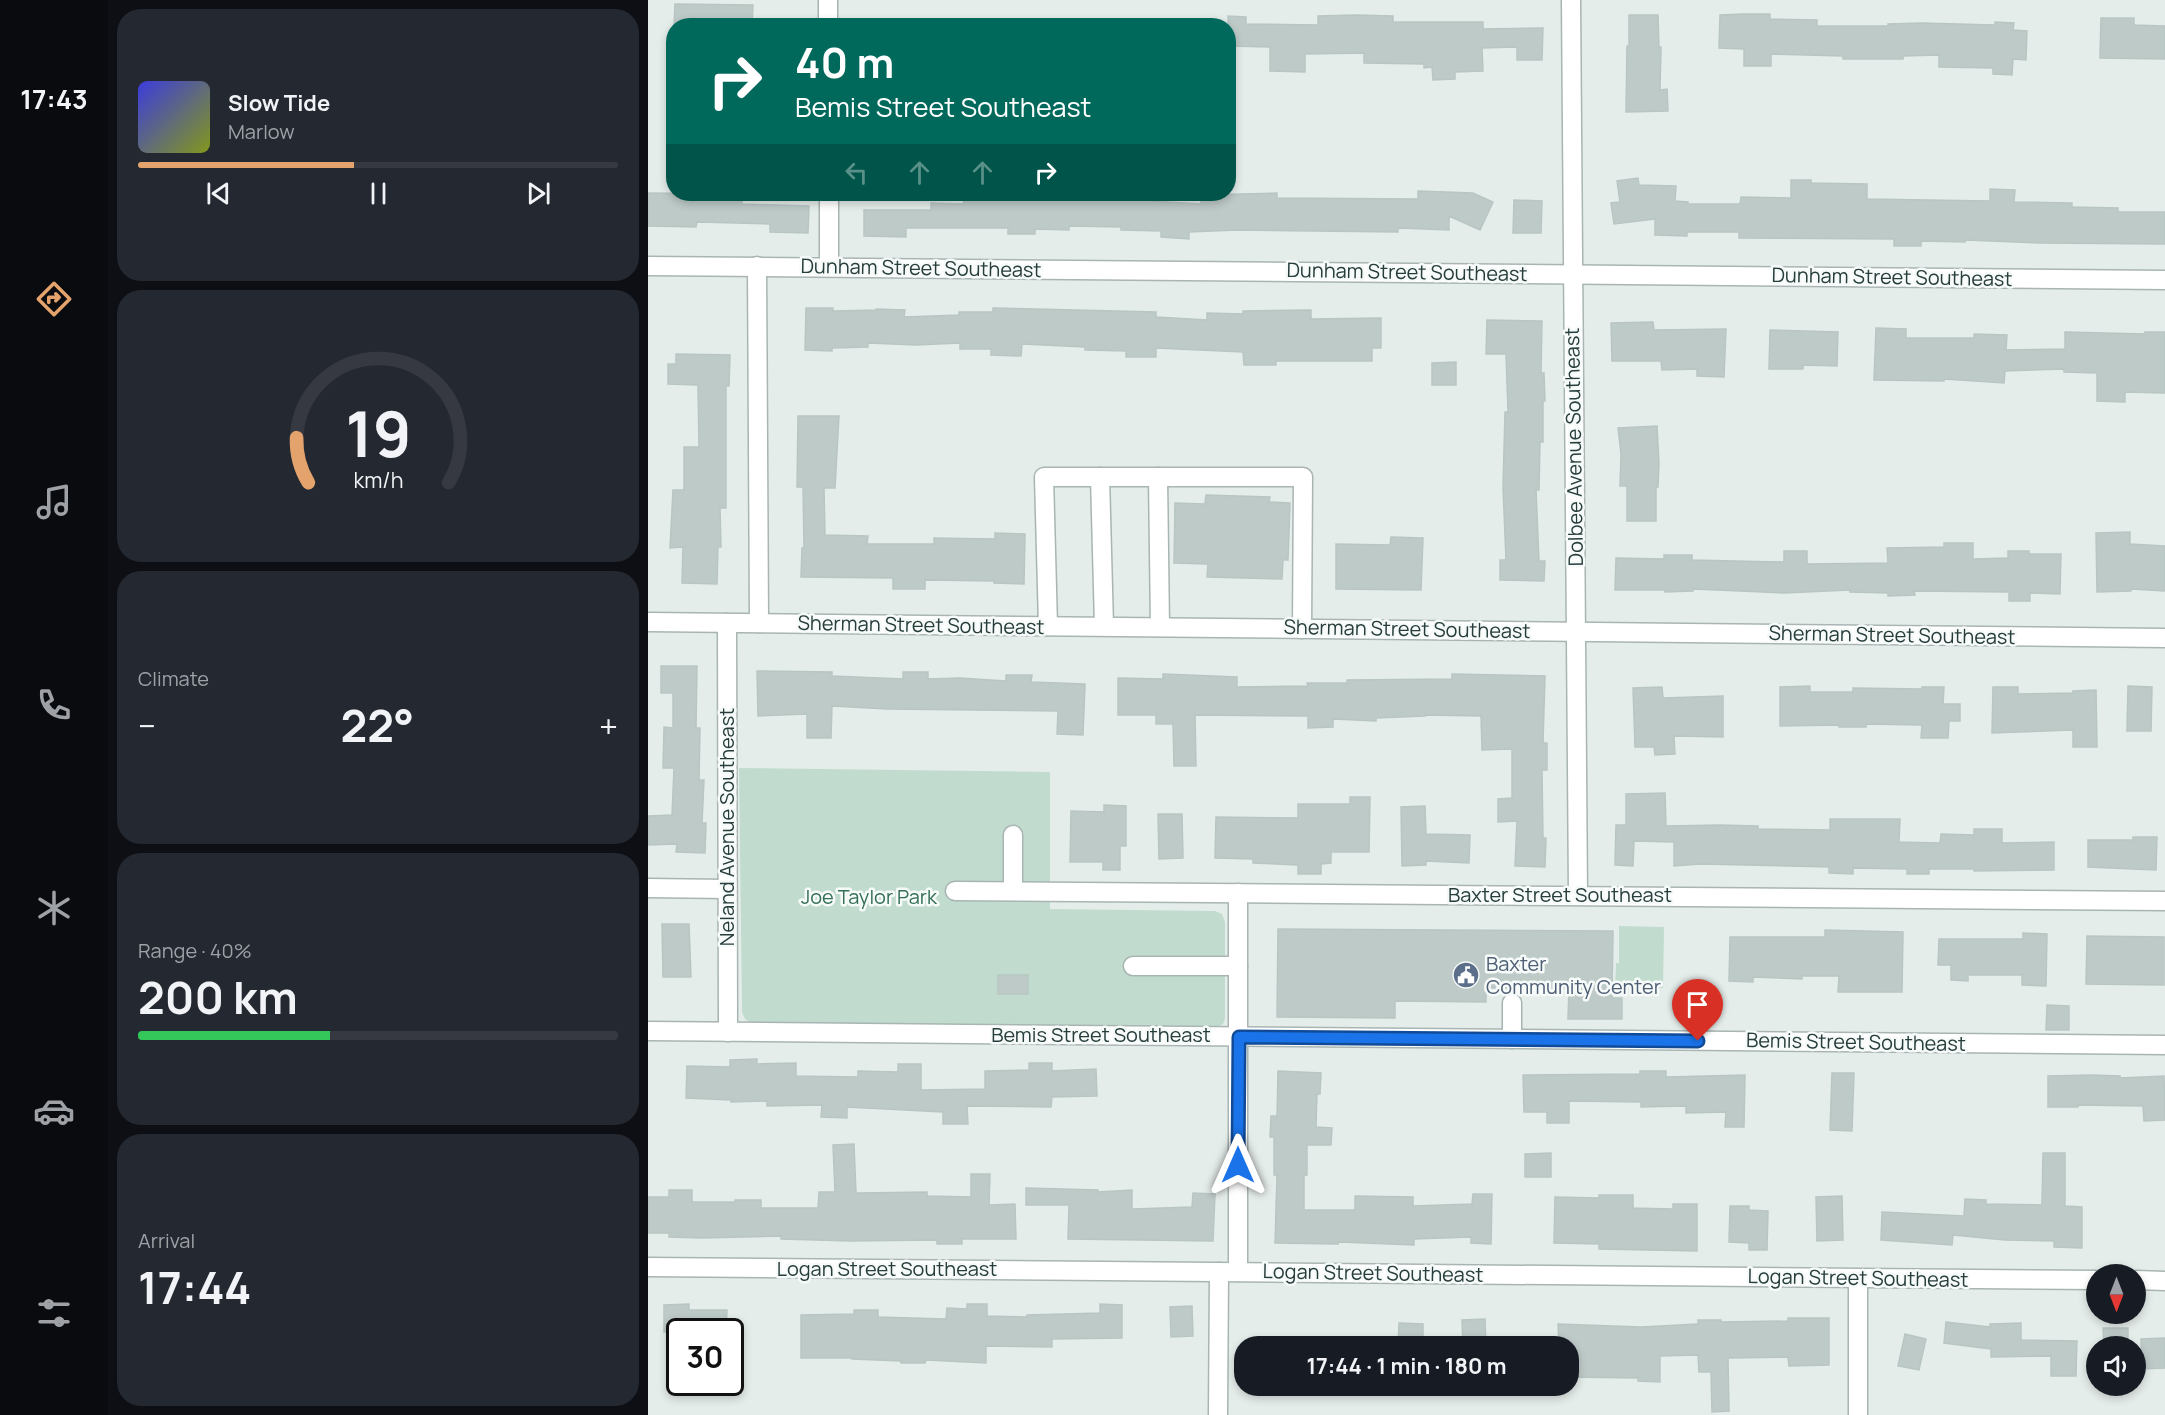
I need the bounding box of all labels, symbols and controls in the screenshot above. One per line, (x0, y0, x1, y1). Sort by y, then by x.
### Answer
text: 40 m (795, 33, 894, 91)
icon: right (696, 42, 774, 120)
text: 17:43 (20, 80, 88, 117)
text: Slow Tide (228, 88, 330, 118)
text: Bemis Street Southeast (795, 88, 1091, 125)
text: Marlow (228, 118, 295, 145)
icon: left (840, 156, 873, 189)
icon: ahead (903, 156, 936, 189)
icon: ahead (966, 156, 999, 189)
icon: right (1029, 156, 1062, 189)
icon: previous (202, 177, 235, 210)
icon: pause (362, 177, 395, 210)
icon: next (522, 177, 555, 210)
street label: Dunham Street Southeast (800, 252, 1042, 283)
street label: Dunham Street Southeast (1286, 256, 1528, 287)
street label: Dunham Street Southeast (1771, 261, 2013, 292)
icon: directions (33, 278, 75, 320)
street label: Dolbee Avenue Southeast (1558, 327, 1589, 567)
text: 19 (345, 390, 411, 476)
text: km/h (353, 466, 403, 495)
icon: music (33, 481, 75, 523)
street label: Sherman Street Southeast (797, 609, 1045, 640)
street label: Sherman Street Southeast (1283, 613, 1531, 644)
street label: Sherman Street Southeast (1768, 619, 2016, 650)
text: Climate (138, 665, 209, 692)
icon: phone (33, 684, 75, 726)
text: 22° (340, 694, 414, 756)
text: − (138, 703, 156, 748)
text: + (599, 703, 618, 748)
street label: Neland Avenue Southeast (713, 708, 740, 946)
street label: Baxter Street Southeast (1448, 881, 1672, 908)
park label: Joe Taylor Park (801, 883, 938, 910)
icon: climate (33, 887, 75, 929)
text: Range · 40% (138, 937, 252, 964)
place label: Baxter Community Center (1486, 950, 1661, 1000)
public building icon: Baxter Community Center (1451, 960, 1481, 990)
text: 200 km (138, 966, 298, 1028)
pin (1672, 979, 1723, 1041)
icon: arrive (1681, 988, 1714, 1021)
street label: Bemis Street Southeast (991, 1021, 1211, 1048)
street label: Bemis Street Southeast (1746, 1026, 1966, 1057)
icon: car (33, 1090, 75, 1132)
position arrow (1206, 1133, 1270, 1197)
text: Arrival (138, 1227, 195, 1254)
street label: Logan Street Southeast (777, 1255, 997, 1282)
text: 17:44 (138, 1256, 251, 1318)
street label: Logan Street Southeast (1262, 1257, 1484, 1288)
street label: Logan Street Southeast (1747, 1262, 1969, 1293)
north arrow (2086, 1264, 2146, 1324)
map controls (2086, 1264, 2146, 1396)
icon: filters (33, 1292, 75, 1334)
speed limit sign: 30 (666, 1318, 744, 1396)
button: sound (2086, 1336, 2146, 1396)
text: 17:44 · 1 min · 180 m (1306, 1351, 1507, 1381)

